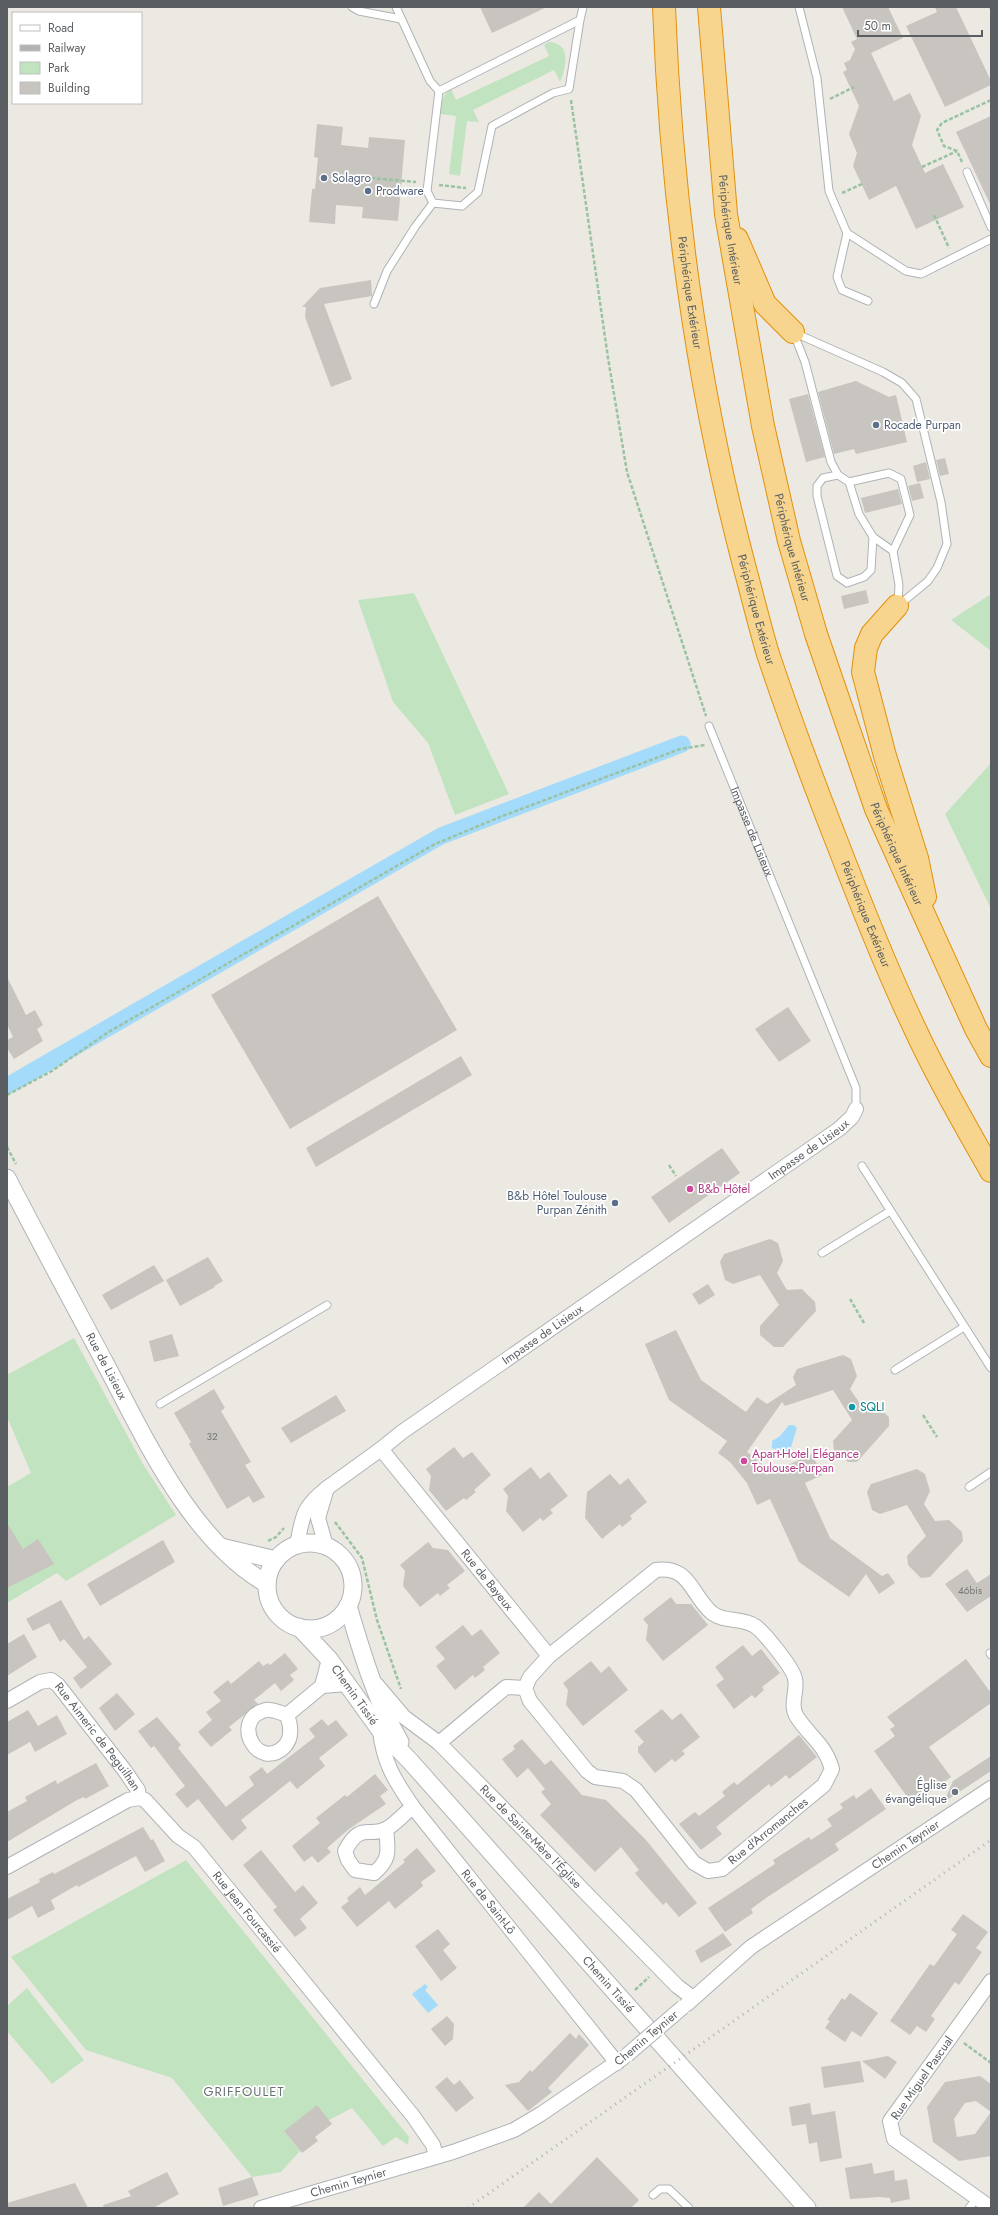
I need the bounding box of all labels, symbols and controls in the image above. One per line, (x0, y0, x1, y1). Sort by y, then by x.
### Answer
legend (12, 12, 142, 104)
scale bar (858, 12, 982, 38)
text: 50 m (864, 17, 891, 35)
text: Road (48, 19, 74, 37)
text: Railway (48, 39, 86, 57)
text: Park (48, 59, 70, 77)
text: Building (48, 79, 90, 97)
place label: Solagro (332, 169, 371, 187)
marker: Solagro (319, 173, 329, 183)
street label: Périphérique Intérieur (714, 174, 747, 287)
place label: Prodware (376, 182, 424, 200)
marker: Prodware (363, 186, 373, 196)
street label: Périphérique Extérieur (673, 235, 707, 351)
place label: Rocade Purpan (884, 416, 961, 434)
marker: Rocade Purpan (871, 420, 881, 430)
street label: Périphérique Intérieur (770, 492, 815, 605)
street label: Périphérique Extérieur (733, 552, 780, 668)
street label: Impasse de Lisieux (726, 784, 778, 880)
street label: Périphérique Intérieur (865, 800, 928, 909)
street label: Périphérique Extérieur (836, 858, 896, 971)
street label: Impasse de Lisieux (765, 1114, 854, 1184)
place label: B&b Hôtel (698, 1180, 750, 1198)
marker: B&b Hôtel (685, 1184, 695, 1194)
place label: B&b Hôtel Toulouse Purpan Zénith (507, 1187, 607, 1219)
marker: B&b Hôtel Toulouse Purpan Zénith (610, 1198, 620, 1208)
street label: Impasse de Lisieux (498, 1300, 588, 1369)
street label: Rue de Lisieux (81, 1329, 132, 1404)
place label: SQLI (860, 1398, 884, 1416)
marker: SQLI (847, 1402, 857, 1412)
house number: 32 (206, 1429, 218, 1444)
place label: Apart-Hotel Elégance Toulouse-Purpan (752, 1445, 859, 1477)
marker: Apart-Hotel Elégance Toulouse-Purpan (739, 1456, 749, 1466)
street label: Rue de Bayeux (457, 1545, 518, 1615)
house number: 46bis (958, 1583, 982, 1598)
street label: Chemin Tissié (327, 1661, 383, 1729)
street label: Rue Aimeric de Peguilhan (50, 1679, 145, 1795)
place label: Église évangélique (885, 1776, 947, 1808)
street label: Rue de Sainte-Mère l'Église (476, 1781, 586, 1893)
marker: Église évangélique (950, 1787, 960, 1797)
street label: Rue d'Arromanches (724, 1793, 812, 1869)
street label: Chemin Teynier (868, 1815, 944, 1874)
street label: Rue de Saint-Lô (457, 1865, 520, 1938)
street label: Rue Jean Fourcassié (208, 1867, 286, 1957)
street label: Chemin Tissié (578, 1952, 639, 2017)
street label: Chemin Teynier (610, 2005, 683, 2070)
street label: Rue Miguel Pascual (886, 2032, 958, 2124)
district label: GRIFFOULET (204, 2082, 285, 2101)
street label: Chemin Teynier (308, 2163, 389, 2202)

